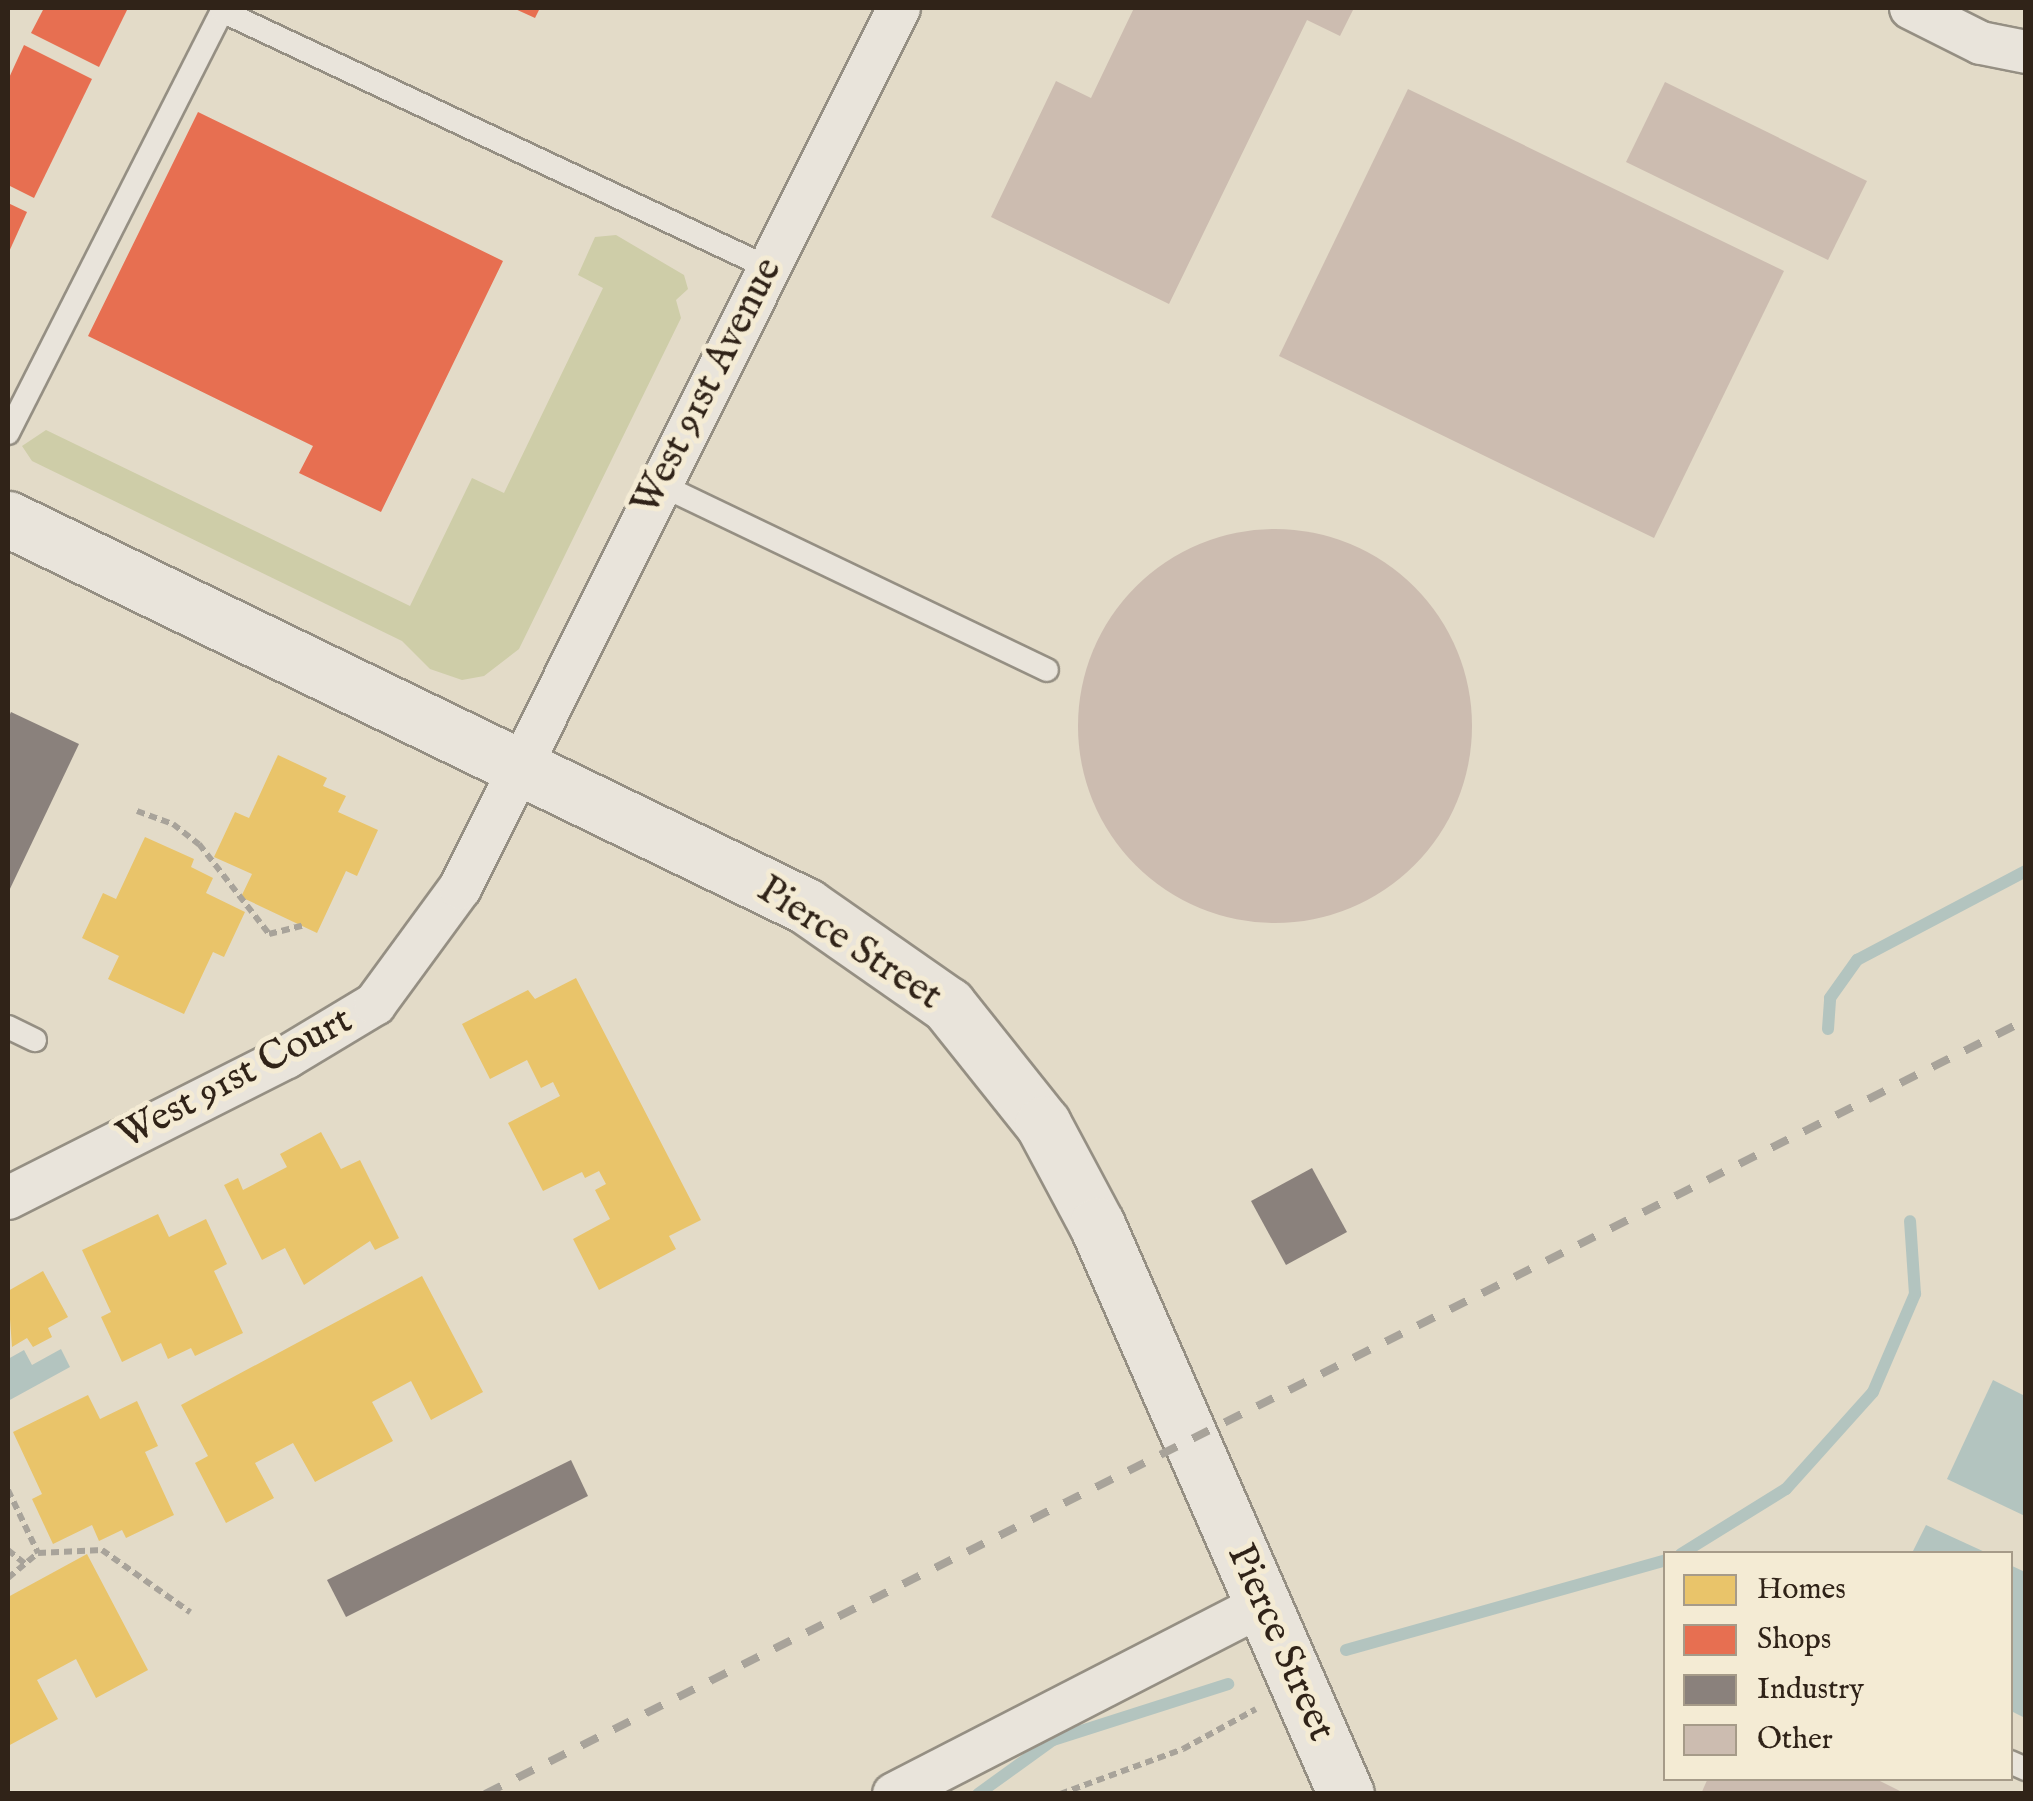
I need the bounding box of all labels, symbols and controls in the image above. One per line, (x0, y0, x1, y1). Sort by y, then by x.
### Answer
street label: West 91st Avenue (623, 250, 793, 524)
street label: Pierce Street (748, 867, 950, 1021)
street label: West 91st Court (109, 997, 361, 1161)
street label: Pierce Street (1215, 1537, 1345, 1749)
legend (1663, 1551, 2013, 1781)
text: Homes (1757, 1571, 1846, 1609)
text: Shops (1757, 1621, 1831, 1659)
text: Industry (1757, 1671, 1864, 1709)
text: Other (1757, 1721, 1833, 1759)

